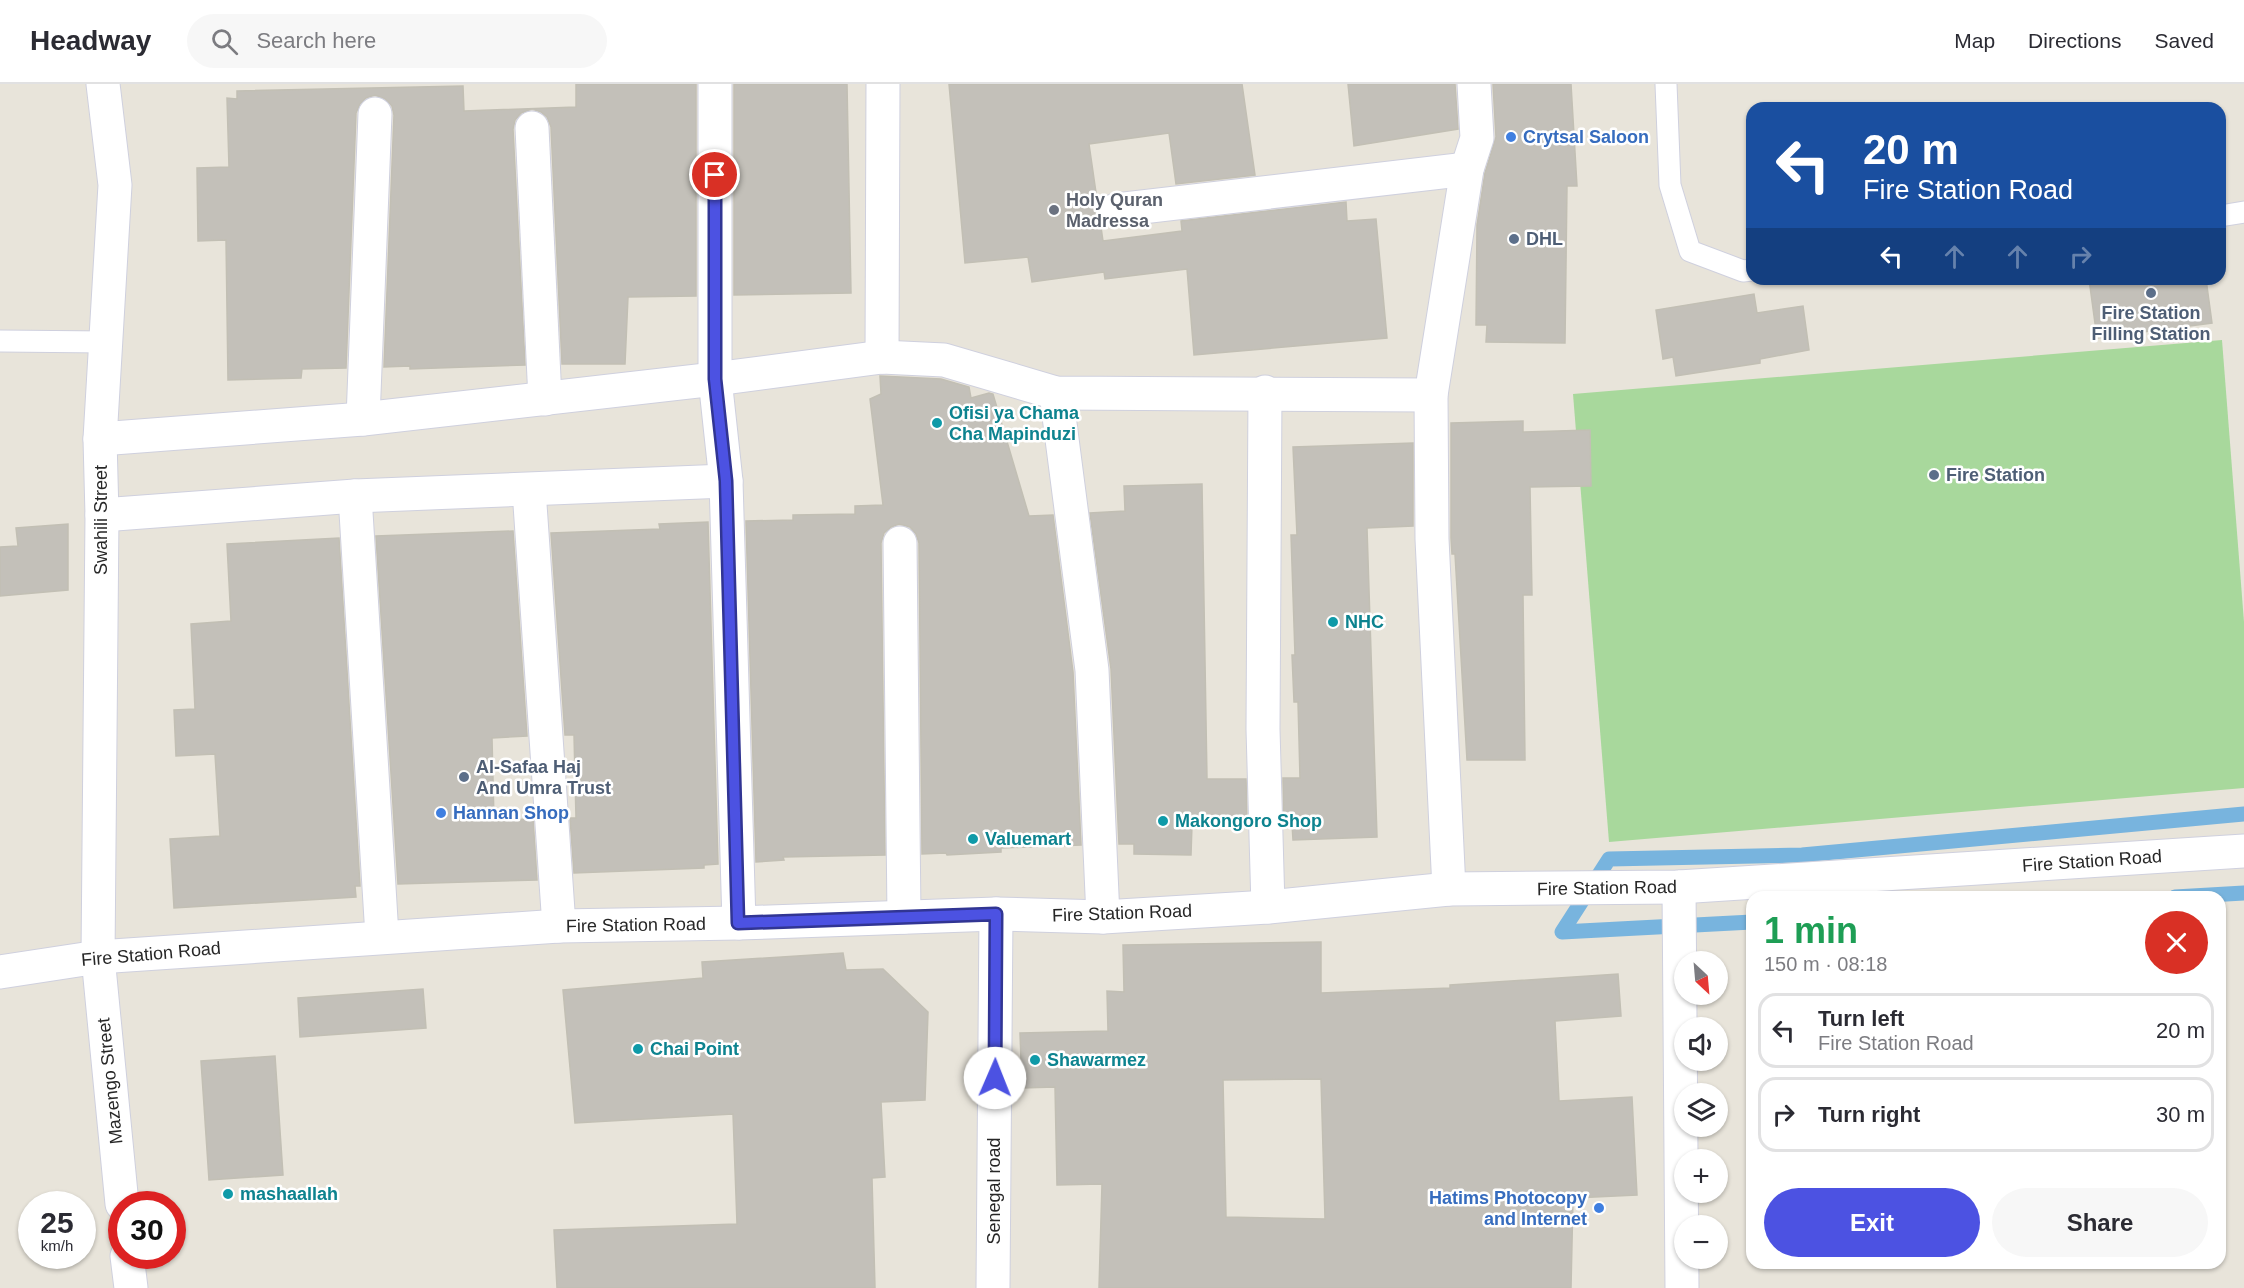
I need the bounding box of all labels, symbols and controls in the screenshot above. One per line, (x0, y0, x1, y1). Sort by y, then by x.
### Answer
search box (187, 14, 607, 68)
text: Headway (30, 25, 151, 56)
icon: search (208, 25, 241, 58)
text: Search here (256, 28, 376, 53)
text: Map (1954, 29, 1995, 52)
text: Directions (2028, 29, 2121, 52)
text: Saved (2154, 29, 2214, 52)
icon: left (1764, 126, 1842, 204)
text: 20 m (1863, 126, 1959, 173)
place label: Crytsal Saloon (1523, 127, 1649, 147)
marker: Crytsal Saloon (1504, 130, 1518, 144)
pin (689, 149, 740, 200)
icon: arrive (698, 158, 731, 191)
text: Fire Station Road (1863, 175, 2073, 205)
place label: Holy Quran Madressa (1066, 190, 1163, 231)
marker: Holy Quran Madressa (1047, 203, 1061, 217)
place label: DHL (1526, 229, 1563, 249)
marker: DHL (1507, 232, 1521, 246)
icon: left (1875, 240, 1908, 273)
icon: ahead (1938, 240, 1971, 273)
icon: ahead (2001, 240, 2034, 273)
icon: right (2064, 240, 2097, 273)
marker: Fire Station Filling Station (2144, 286, 2158, 300)
place label: Fire Station Filling Station (2092, 303, 2211, 344)
place label: Ofisi ya Chama Cha Mapinduzi (949, 403, 1080, 444)
marker: Ofisi ya Chama Cha Mapinduzi (930, 416, 944, 430)
street label: Swahili Street (91, 465, 111, 575)
place label: Fire Station (1946, 465, 2045, 485)
marker: Fire Station (1927, 468, 1941, 482)
place label: NHC (1345, 612, 1384, 632)
marker: NHC (1326, 615, 1340, 629)
place label: Al-Safaa Haj And Umra Trust (476, 757, 611, 798)
marker: Al-Safaa Haj And Umra Trust (457, 770, 471, 784)
place label: Hannan Shop (453, 803, 569, 823)
marker: Hannan Shop (434, 806, 448, 820)
place label: Makongoro Shop (1175, 811, 1322, 831)
marker: Makongoro Shop (1156, 814, 1170, 828)
place label: Valuemart (985, 829, 1071, 849)
marker: Valuemart (966, 832, 980, 846)
street label: Fire Station Road (2021, 846, 2163, 876)
street label: Fire Station Road (1537, 877, 1677, 899)
street label: Fire Station Road (1052, 901, 1192, 925)
text: 1 min (1764, 910, 1858, 951)
button: close (2145, 911, 2208, 974)
street label: Fire Station Road (566, 914, 706, 936)
street label: Fire Station Road (80, 938, 222, 970)
north arrow (1674, 951, 1728, 1005)
map controls (1674, 951, 1728, 1269)
text: 150 m · 08:18 (1764, 953, 1887, 975)
text: Turn left (1818, 1006, 1904, 1031)
icon: left (1767, 1014, 1800, 1047)
street label: Mazengo Street (93, 1017, 127, 1145)
button: sound (1674, 1017, 1728, 1071)
text: 20 m (2156, 1018, 2205, 1043)
text: Fire Station Road (1818, 1032, 1974, 1054)
place label: Chai Point (650, 1039, 739, 1059)
marker: Chai Point (631, 1042, 645, 1056)
position arrow (963, 1046, 1027, 1110)
place label: Shawarmez (1047, 1050, 1146, 1070)
marker: Shawarmez (1028, 1053, 1042, 1067)
button: layers (1674, 1083, 1728, 1137)
icon: right (1767, 1098, 1800, 1131)
text: Turn right (1818, 1102, 1920, 1127)
text: 30 m (2156, 1102, 2205, 1127)
street label: Senegal road (984, 1137, 1004, 1245)
button: + (1674, 1149, 1728, 1203)
place label: mashaallah (240, 1184, 338, 1204)
marker: mashaallah (221, 1187, 235, 1201)
place label: Hatims Photocopy and Internet (1429, 1188, 1587, 1229)
button: Exit (1764, 1188, 1980, 1257)
button: Share (1992, 1188, 2208, 1257)
speed limit sign: 30 (108, 1191, 186, 1269)
marker: Hatims Photocopy and Internet (1592, 1201, 1606, 1215)
text: 25 (40, 1206, 74, 1239)
button: − (1674, 1215, 1728, 1269)
text: km/h (41, 1237, 73, 1254)

